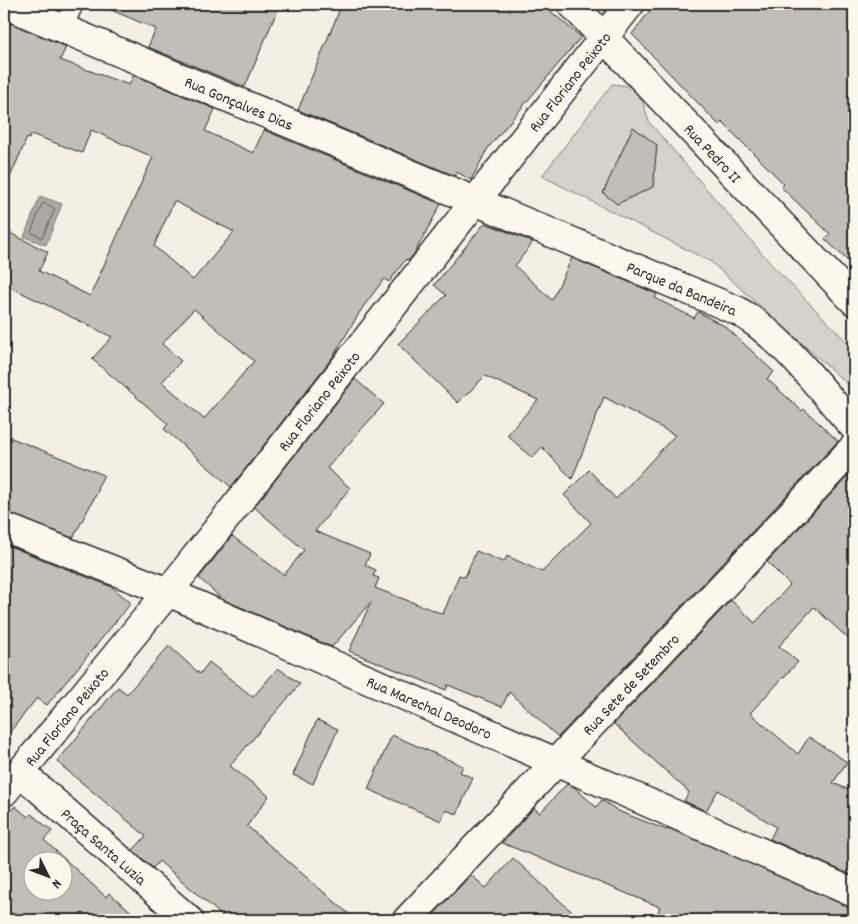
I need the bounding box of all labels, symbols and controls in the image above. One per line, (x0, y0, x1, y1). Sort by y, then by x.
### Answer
street label: Rua Floriano Peixoto (524, 28, 618, 138)
street label: Rua Gonçalves Dias (180, 72, 296, 138)
street label: Rua Pedro II (677, 119, 745, 189)
street label: Parque da Bandeira (622, 257, 740, 323)
street label: Rua Floriano Peixoto (274, 347, 367, 457)
street label: Rua Sete de Setembro (578, 629, 686, 742)
street label: Rua Floriano Peixoto (21, 663, 116, 772)
street label: Rua Marechal Deodoro (362, 671, 495, 747)
street label: Praça Santa Luzia (55, 804, 151, 892)
north arrow (22, 852, 72, 902)
text: N (46, 874, 66, 893)

